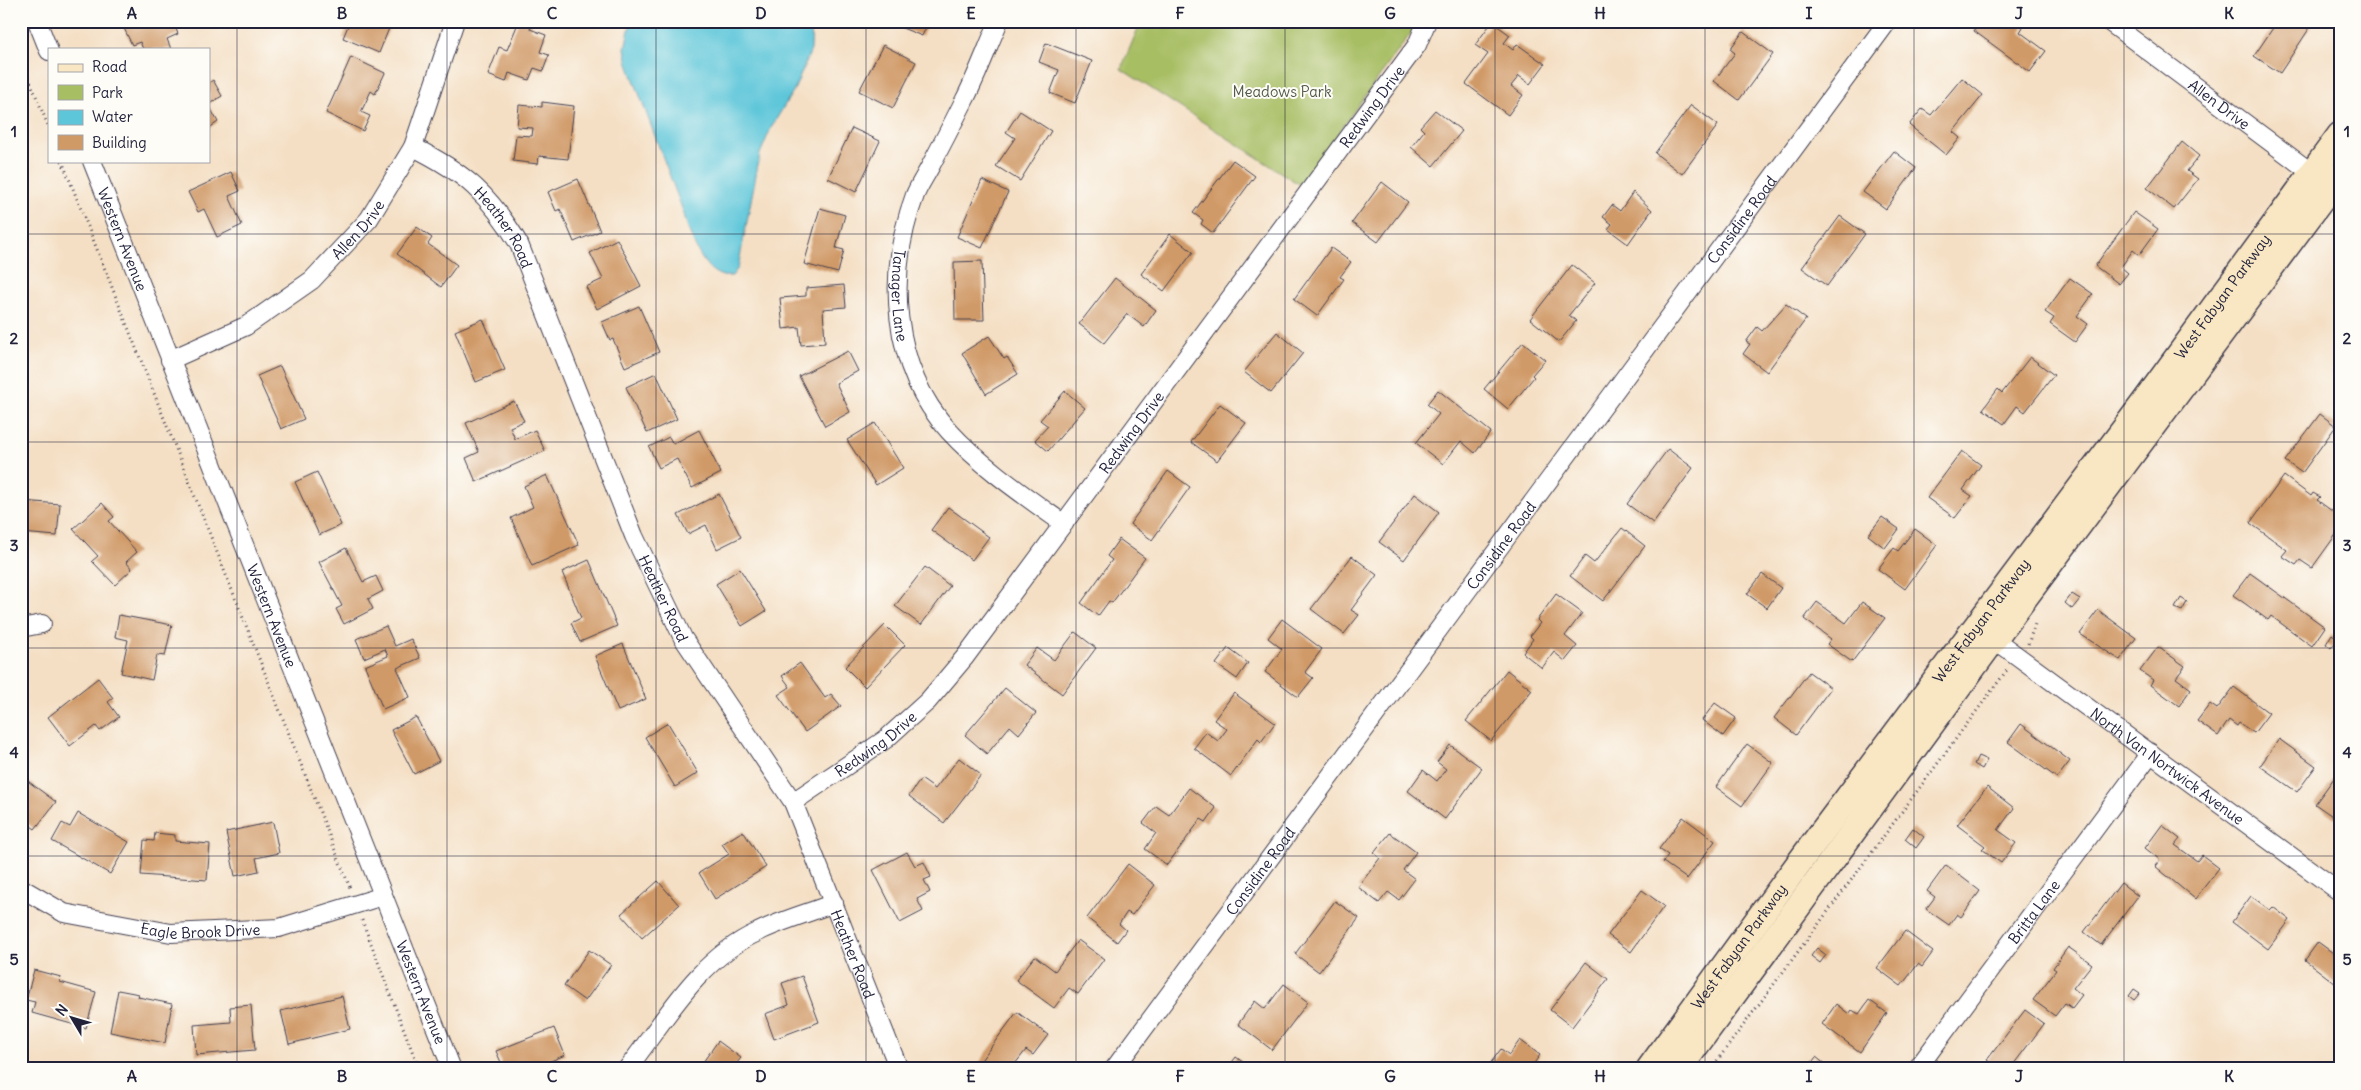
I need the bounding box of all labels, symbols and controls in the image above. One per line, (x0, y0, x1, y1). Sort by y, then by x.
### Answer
text: A (127, 3, 137, 23)
text: B (337, 3, 348, 23)
text: C (547, 3, 558, 23)
text: D (755, 3, 767, 23)
text: E (966, 3, 976, 23)
text: F (1175, 3, 1185, 23)
text: G (1384, 3, 1396, 23)
text: H (1594, 3, 1606, 23)
text: I (1806, 3, 1813, 23)
text: J (2015, 3, 2024, 23)
text: K (2224, 3, 2234, 23)
legend (48, 48, 210, 162)
text: Road (92, 57, 127, 76)
street label: Redwing Drive (1335, 62, 1408, 151)
street label: Allen Drive (2185, 75, 2254, 133)
park label: Meadows Park (1232, 82, 1332, 101)
text: Park (92, 83, 123, 102)
text: Water (92, 107, 133, 126)
text: 1 (11, 121, 17, 141)
text: 1 (2344, 121, 2350, 141)
text: Building (92, 133, 147, 152)
street label: Considine Road (1703, 172, 1780, 267)
street label: Heather Road (470, 182, 537, 271)
street label: Western Avenue (94, 185, 152, 294)
street label: Allen Drive (327, 196, 388, 263)
street label: West Fabyan Parkway (2170, 230, 2274, 363)
street label: Tanager Lane (888, 248, 913, 343)
text: 2 (10, 328, 19, 348)
text: 2 (2343, 328, 2352, 348)
street label: Redwing Drive (1094, 387, 1168, 477)
street label: Considine Road (1462, 497, 1540, 593)
text: 3 (9, 535, 19, 555)
text: 3 (2342, 535, 2352, 555)
street label: Heather Road (635, 552, 693, 645)
street label: West Fabyan Parkway (1928, 554, 2034, 686)
street label: Western Avenue (243, 561, 301, 670)
street label: North Van Nortwick Avenue (2087, 703, 2248, 828)
street label: Redwing Drive (831, 707, 920, 781)
text: 4 (9, 742, 19, 762)
text: 4 (2342, 742, 2352, 762)
street label: Considine Road (1221, 823, 1299, 919)
street label: Britta Lane (2004, 876, 2064, 947)
street label: West Fabyan Parkway (1686, 880, 1790, 1013)
street label: Heather Road (827, 907, 880, 1001)
street label: Eagle Brook Drive (139, 918, 261, 943)
street label: Western Avenue (392, 938, 451, 1047)
text: 5 (9, 949, 19, 969)
text: 5 (2342, 949, 2352, 969)
north arrow (48, 992, 98, 1042)
text: N (52, 1001, 72, 1019)
text: A (127, 1066, 137, 1086)
text: B (337, 1066, 348, 1086)
text: C (547, 1066, 558, 1086)
text: D (755, 1066, 767, 1086)
text: E (966, 1066, 976, 1086)
text: F (1175, 1066, 1185, 1086)
text: G (1384, 1066, 1396, 1086)
text: H (1594, 1066, 1606, 1086)
text: I (1806, 1066, 1813, 1086)
text: J (2015, 1066, 2024, 1086)
text: K (2224, 1066, 2234, 1086)

